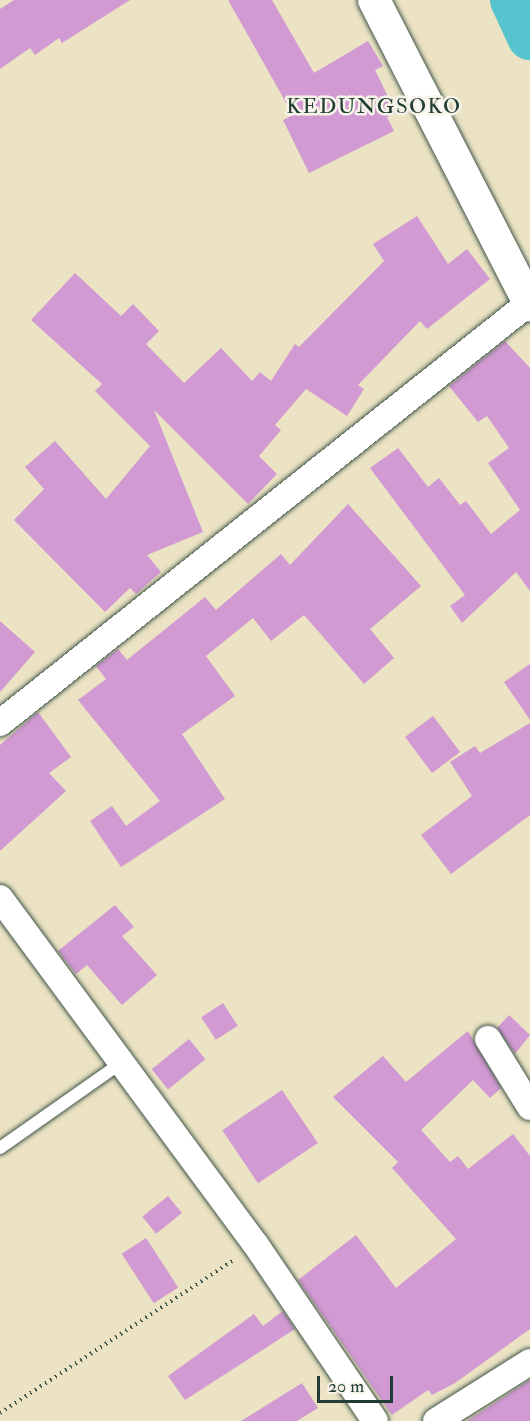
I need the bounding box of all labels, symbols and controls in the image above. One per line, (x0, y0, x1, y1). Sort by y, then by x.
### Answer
district label: KEDUNGSOKO (286, 94, 462, 120)
scale bar (320, 1364, 396, 1402)
text: 20 m (328, 1375, 364, 1398)

